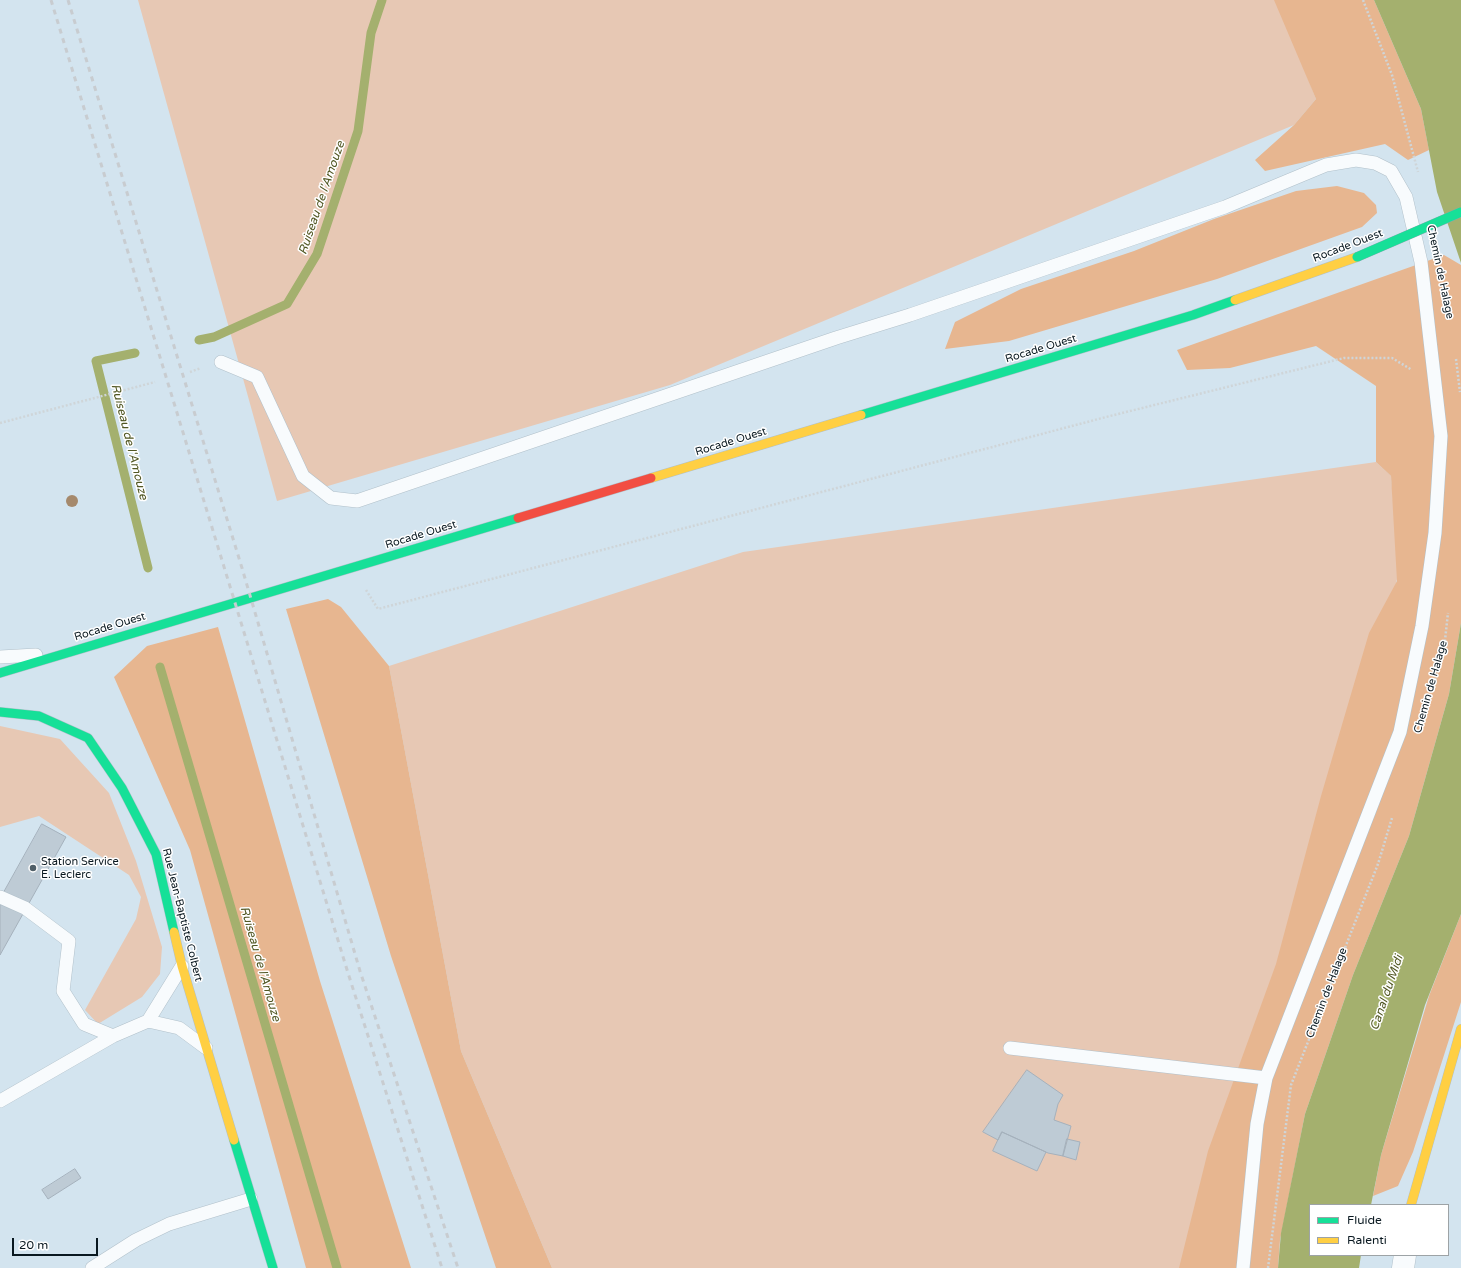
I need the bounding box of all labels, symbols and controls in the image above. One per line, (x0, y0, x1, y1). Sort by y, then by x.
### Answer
water label: Ruiseau de l'Amouze (296, 139, 348, 257)
street label: Chemin de Halage (1424, 224, 1456, 320)
street label: Rocade Ouest (1311, 227, 1385, 265)
street label: Rocade Ouest (1004, 332, 1078, 366)
water label: Ruiseau de l'Amouze (108, 383, 150, 501)
street label: Rocade Ouest (694, 425, 768, 459)
street label: Rocade Ouest (384, 518, 458, 552)
street label: Rocade Ouest (73, 610, 147, 644)
street label: Chemin de Halage (1411, 639, 1451, 735)
street label: Rue Jean-Baptiste Colbert (159, 847, 205, 983)
place label: Station Service E. Leclerc (41, 855, 119, 881)
marker: Station Service E. Leclerc (28, 863, 38, 873)
water label: Ruiseau de l'Amouze (237, 905, 283, 1023)
street label: Chemin de Halage (1304, 946, 1350, 1040)
water label: Canal du Midi (1367, 954, 1407, 1032)
legend (1309, 1204, 1449, 1256)
text: Fluide (1347, 1213, 1382, 1227)
scale bar (14, 1230, 100, 1256)
text: Ralenti (1347, 1233, 1387, 1247)
text: 20 m (19, 1238, 48, 1252)

